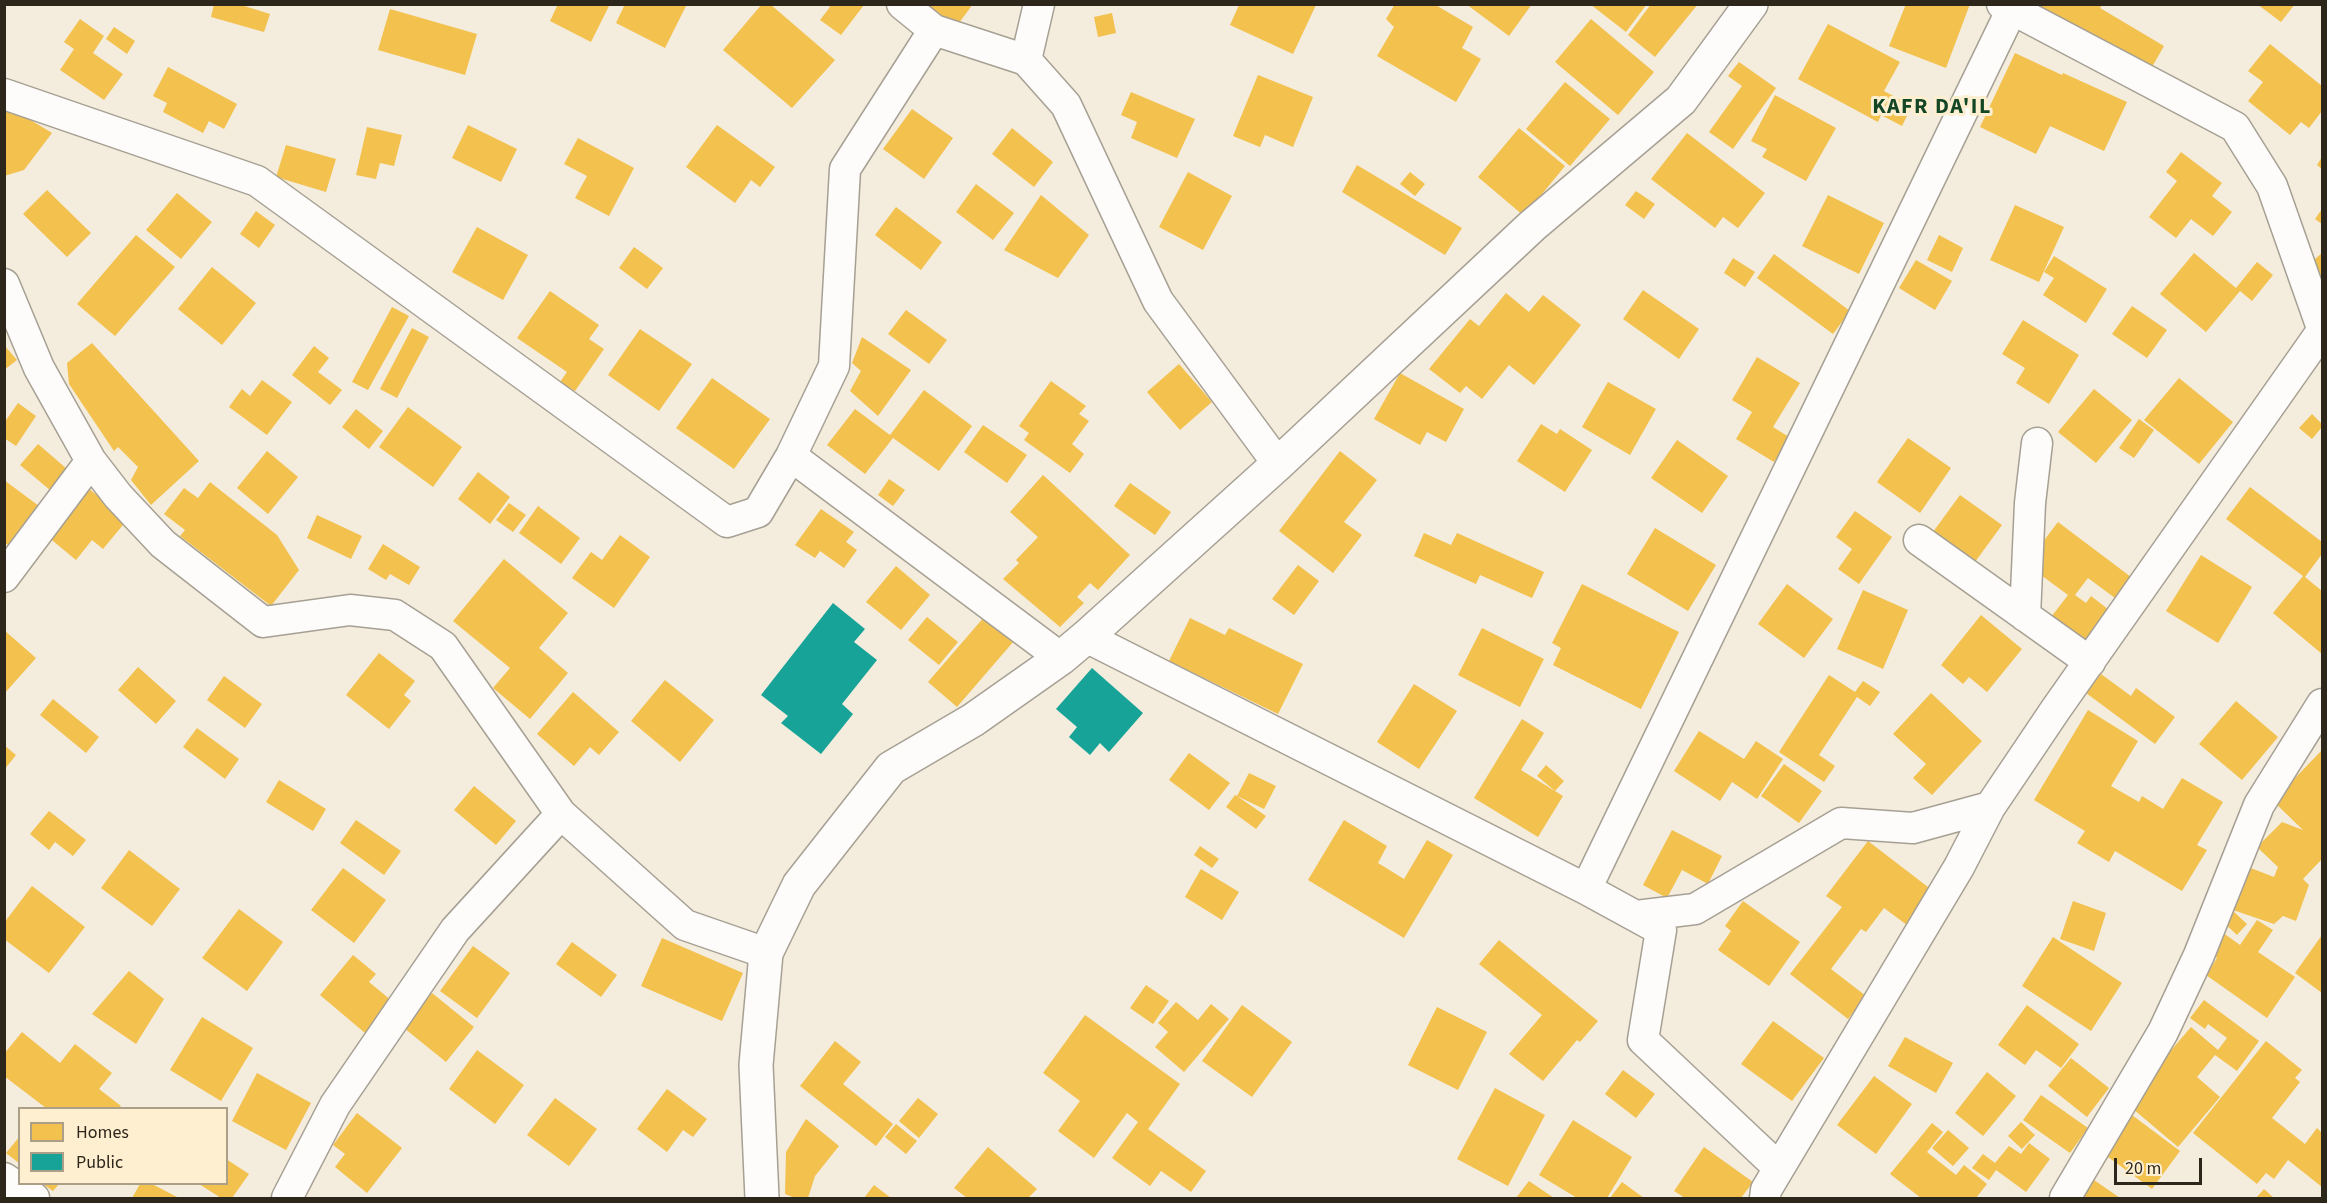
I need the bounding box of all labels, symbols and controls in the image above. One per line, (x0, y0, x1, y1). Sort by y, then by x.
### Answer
district label: KAFR DA'IL (1872, 95, 1992, 121)
legend (18, 1107, 228, 1185)
text: Homes (76, 1120, 129, 1145)
scale bar (2117, 1146, 2206, 1184)
text: Public (76, 1150, 123, 1175)
text: 20 m (2125, 1156, 2161, 1181)

